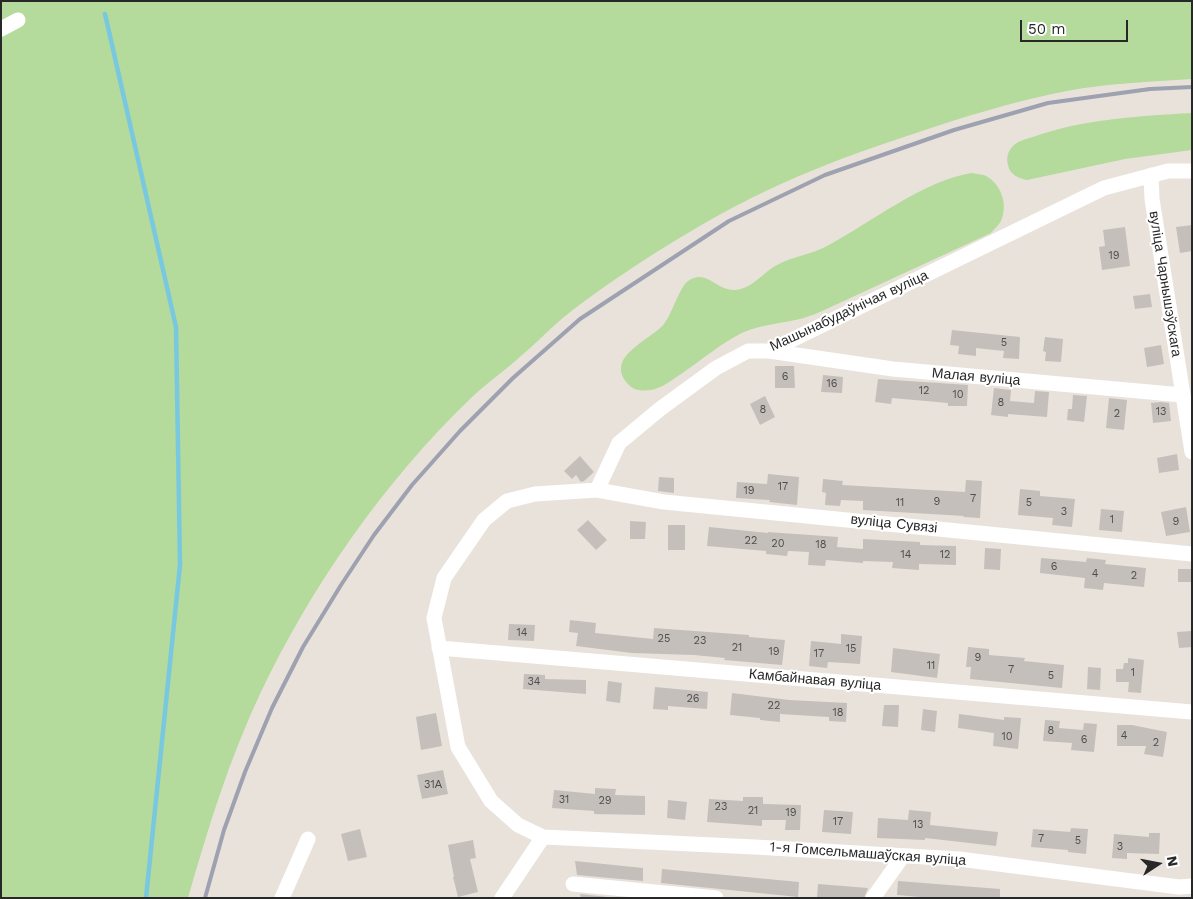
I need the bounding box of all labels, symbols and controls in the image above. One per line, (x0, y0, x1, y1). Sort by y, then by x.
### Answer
scale bar (1023, 10, 1130, 42)
text: 50 m (1028, 20, 1065, 38)
street label: вуліца Чарнышэўскага (1145, 210, 1185, 358)
house number: 19 (1108, 249, 1120, 263)
street label: Машынабудаўнічая вуліца (767, 267, 931, 355)
house number: 5 (1001, 336, 1007, 350)
street label: Малая вуліца (931, 365, 1021, 389)
house number: 6 (782, 370, 788, 384)
house number: 16 (827, 377, 837, 391)
house number: 12 (919, 384, 929, 398)
house number: 10 (952, 388, 964, 402)
house number: 8 (998, 396, 1004, 410)
house number: 8 (760, 403, 766, 417)
house number: 13 (1156, 405, 1166, 419)
house number: 2 (1114, 407, 1120, 421)
house number: 17 (778, 480, 788, 494)
house number: 19 (743, 484, 755, 498)
house number: 7 (970, 492, 976, 506)
house number: 9 (934, 495, 940, 509)
house number: 11 (896, 496, 904, 510)
house number: 5 (1026, 496, 1032, 510)
house number: 3 (1061, 505, 1067, 519)
street label: вуліца Сувязі (850, 511, 938, 537)
house number: 1 (1110, 513, 1114, 527)
house number: 9 (1173, 515, 1179, 529)
house number: 22 (745, 534, 757, 548)
house number: 20 (771, 537, 785, 551)
house number: 18 (815, 538, 827, 552)
house number: 14 (900, 548, 912, 562)
house number: 12 (940, 548, 950, 562)
house number: 6 (1051, 560, 1057, 574)
house number: 4 (1092, 567, 1098, 581)
house number: 2 (1131, 569, 1137, 583)
house number: 14 (516, 626, 528, 640)
house number: 25 (658, 632, 670, 646)
house number: 23 (694, 634, 706, 648)
house number: 21 (732, 641, 742, 655)
house number: 15 (846, 642, 856, 656)
house number: 19 (768, 645, 780, 659)
house number: 17 (814, 647, 824, 661)
house number: 9 (975, 651, 981, 665)
house number: 11 (927, 659, 935, 673)
house number: 7 (1008, 663, 1014, 677)
street label: Камбайнавая вуліца (748, 666, 882, 694)
house number: 1 (1131, 666, 1135, 680)
house number: 5 (1048, 669, 1054, 683)
house number: 34 (527, 675, 541, 689)
house number: 26 (686, 692, 700, 706)
house number: 22 (768, 699, 780, 713)
house number: 18 (832, 706, 844, 720)
house number: 8 (1048, 724, 1054, 738)
house number: 4 (1121, 729, 1127, 743)
house number: 10 (1001, 730, 1013, 744)
house number: 6 (1081, 733, 1087, 747)
house number: 2 (1153, 736, 1159, 750)
house number: 31А (424, 778, 442, 792)
house number: 31 (559, 793, 569, 807)
house number: 29 (598, 794, 612, 808)
house number: 23 (715, 800, 727, 814)
house number: 21 (748, 804, 758, 818)
house number: 19 (785, 806, 797, 820)
house number: 17 (833, 815, 843, 829)
house number: 13 (913, 818, 923, 832)
house number: 7 (1038, 832, 1044, 846)
house number: 5 (1075, 834, 1081, 848)
street label: 1-я Гомсельмашаўская вуліца (769, 839, 967, 869)
north arrow (1133, 839, 1183, 889)
house number: 3 (1117, 840, 1123, 854)
text: N (1164, 855, 1182, 868)

